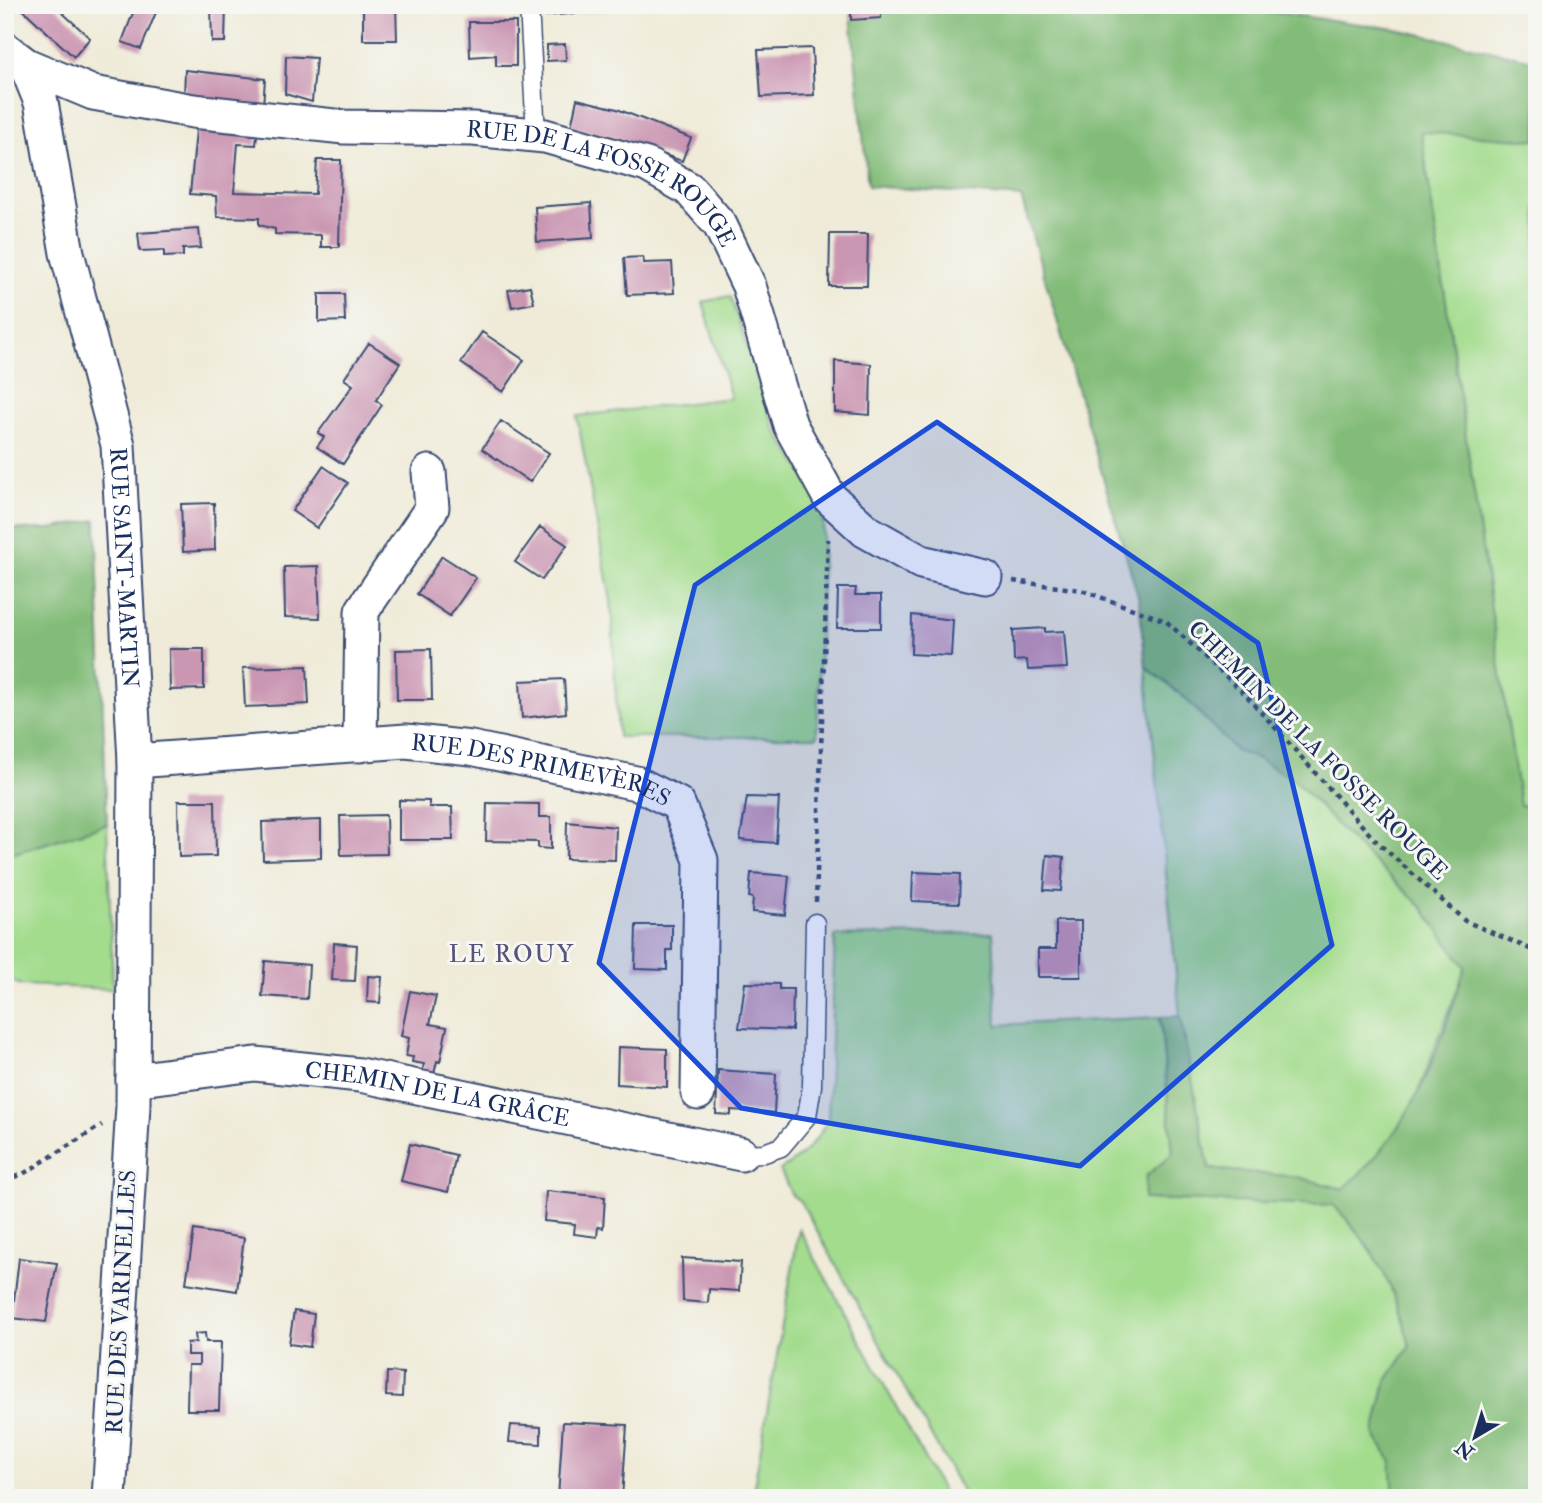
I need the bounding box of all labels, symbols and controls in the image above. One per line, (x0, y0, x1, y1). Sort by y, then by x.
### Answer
street label: RUE DE LA FOSSE ROUGE (465, 114, 743, 251)
street label: RUE SAINT-MARTIN (104, 447, 146, 689)
street label: CHEMIN DE LA FOSSE ROUGE (1182, 614, 1454, 886)
street label: RUE DES PRIMEVÈRES (410, 727, 676, 813)
district label: LE ROUY (449, 939, 575, 970)
street label: CHEMIN DE LA GRÂCE (304, 1055, 573, 1133)
street label: RUE DES VARINELLES (100, 1169, 142, 1435)
north arrow (1440, 1402, 1510, 1472)
text: N (1450, 1434, 1480, 1465)

